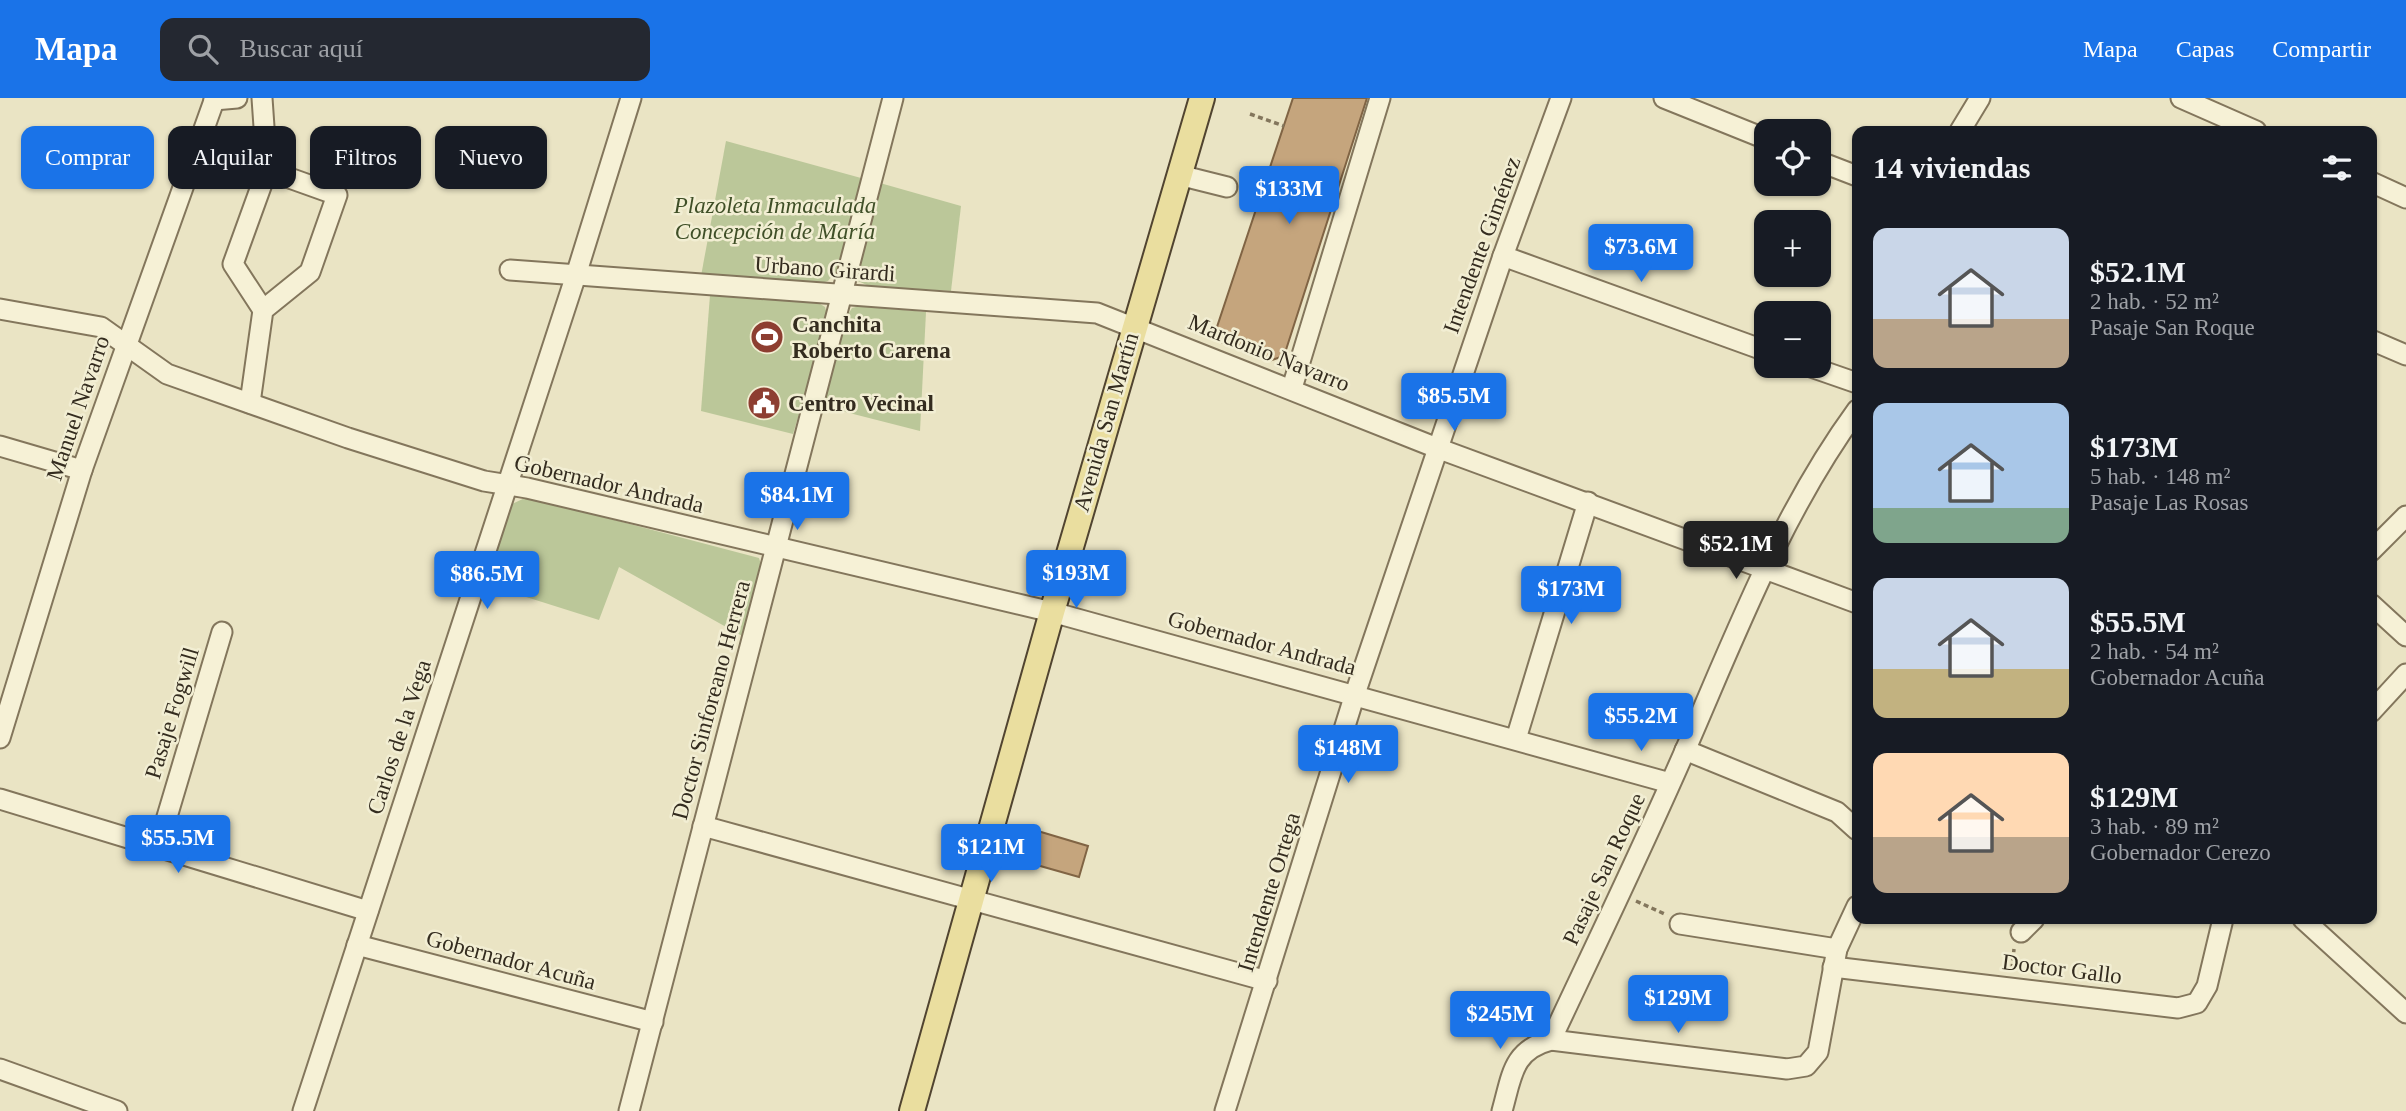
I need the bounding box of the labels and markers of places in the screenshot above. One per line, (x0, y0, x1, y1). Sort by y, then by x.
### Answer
pin: $133M (1240, 166, 1338, 226)
pin: $73.6M (1584, 225, 1698, 284)
place label: Canchita Roberto Carena (792, 312, 951, 363)
sports icon: Canchita Roberto Carena (748, 318, 786, 356)
pin: $85.5M (1397, 374, 1511, 433)
public building icon: Centro Vecinal (745, 384, 783, 422)
place label: Centro Vecinal (788, 391, 934, 416)
pin: $84.1M (740, 472, 854, 532)
pin: $52.1M (1679, 522, 1793, 581)
pin: $193M (1027, 550, 1125, 610)
pin: $86.5M (430, 552, 544, 611)
pin: $173M (1522, 566, 1620, 626)
pin: $55.2M (1584, 694, 1698, 753)
pin: $148M (1299, 726, 1397, 785)
pin: $55.5M (121, 816, 235, 875)
pin: $121M (942, 824, 1040, 884)
pin: $129M (1629, 976, 1727, 1035)
pin: $245M (1451, 992, 1549, 1051)

